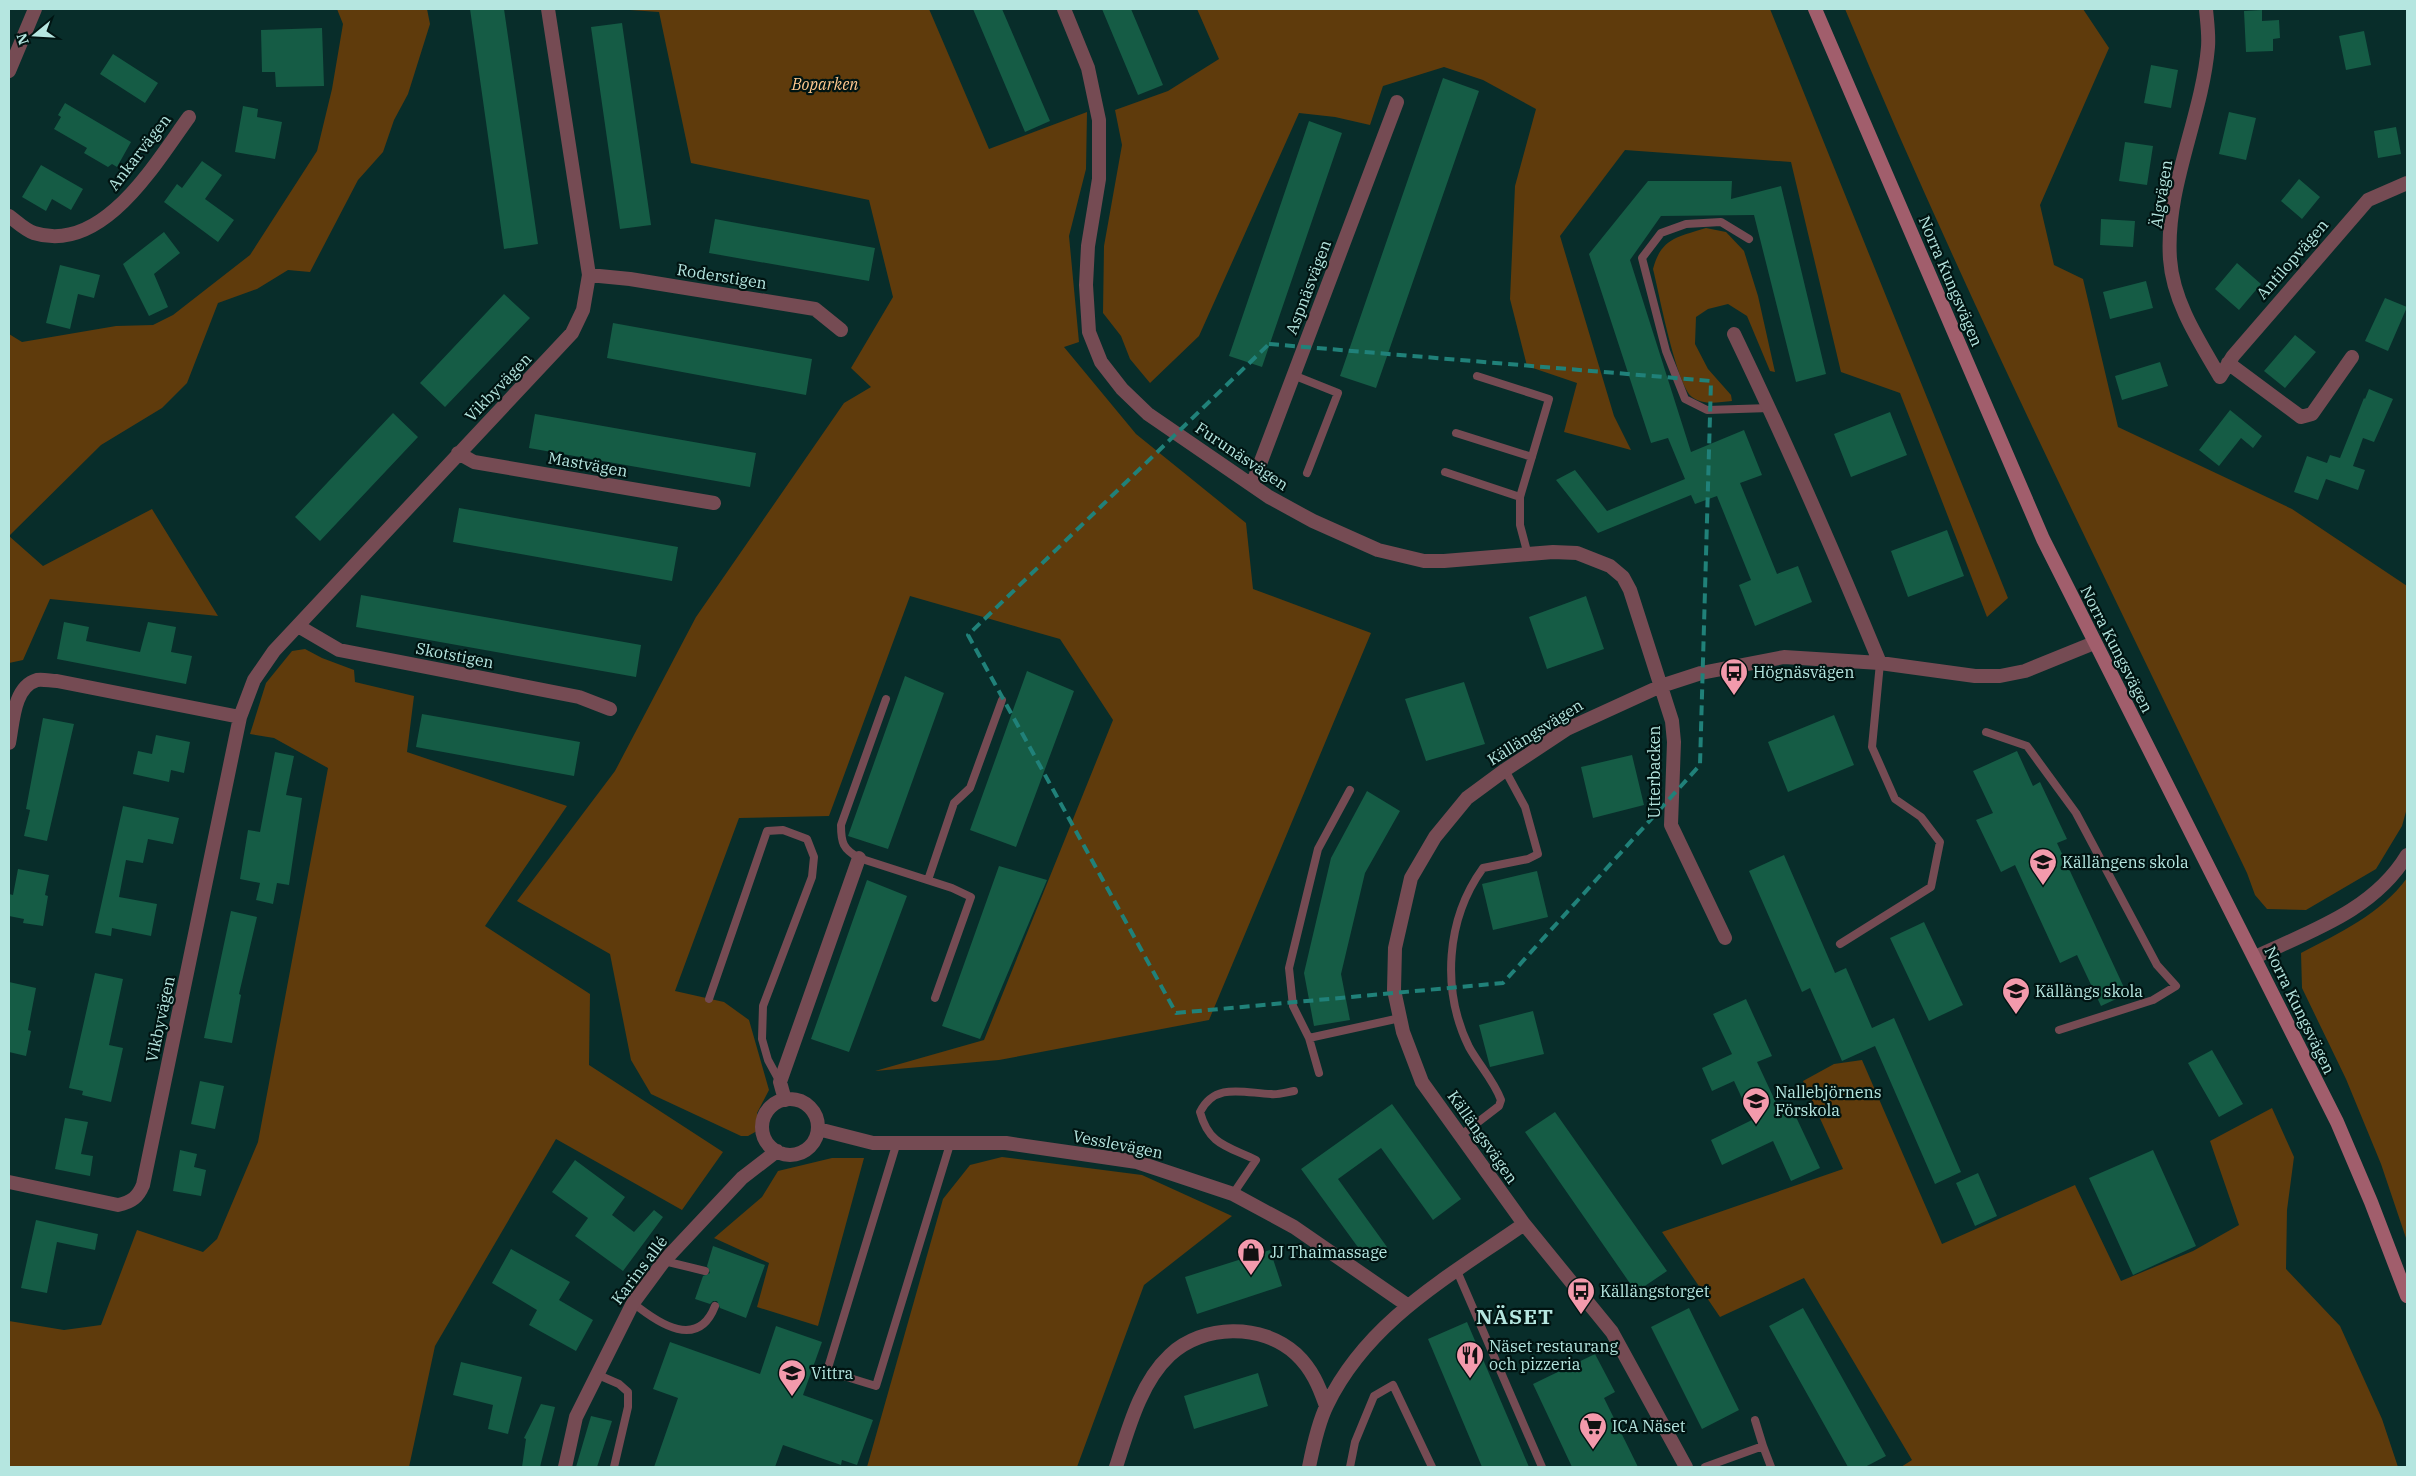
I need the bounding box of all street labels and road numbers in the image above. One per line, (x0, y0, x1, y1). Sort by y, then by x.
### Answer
street label: Ankarvägen (103, 110, 175, 194)
street label: Älgvägen (2146, 158, 2176, 230)
street label: Norra Kungsvägen (1914, 213, 1988, 349)
street label: Antilopvägen (2252, 215, 2332, 303)
street label: Aspnäsvägen (1281, 237, 1335, 337)
street label: Roderstigen (676, 259, 768, 293)
street label: Vikbyvägen (460, 349, 536, 425)
street label: Furunäsvägen (1192, 418, 1292, 494)
street label: Mastvägen (547, 447, 629, 481)
street label: Norra Kungsvägen (2076, 582, 2158, 716)
street label: Skotstigen (414, 638, 496, 672)
street label: Källängsvägen (1483, 695, 1587, 769)
street label: Utterbacken (1644, 725, 1664, 819)
street label: Norra Kungsvägen (2260, 943, 2340, 1077)
street label: Vikbyvägen (141, 974, 179, 1064)
street label: Källängsvägen (1444, 1087, 1522, 1187)
street label: Vesslevägen (1071, 1125, 1165, 1163)
street label: Karins allé (607, 1232, 671, 1308)

